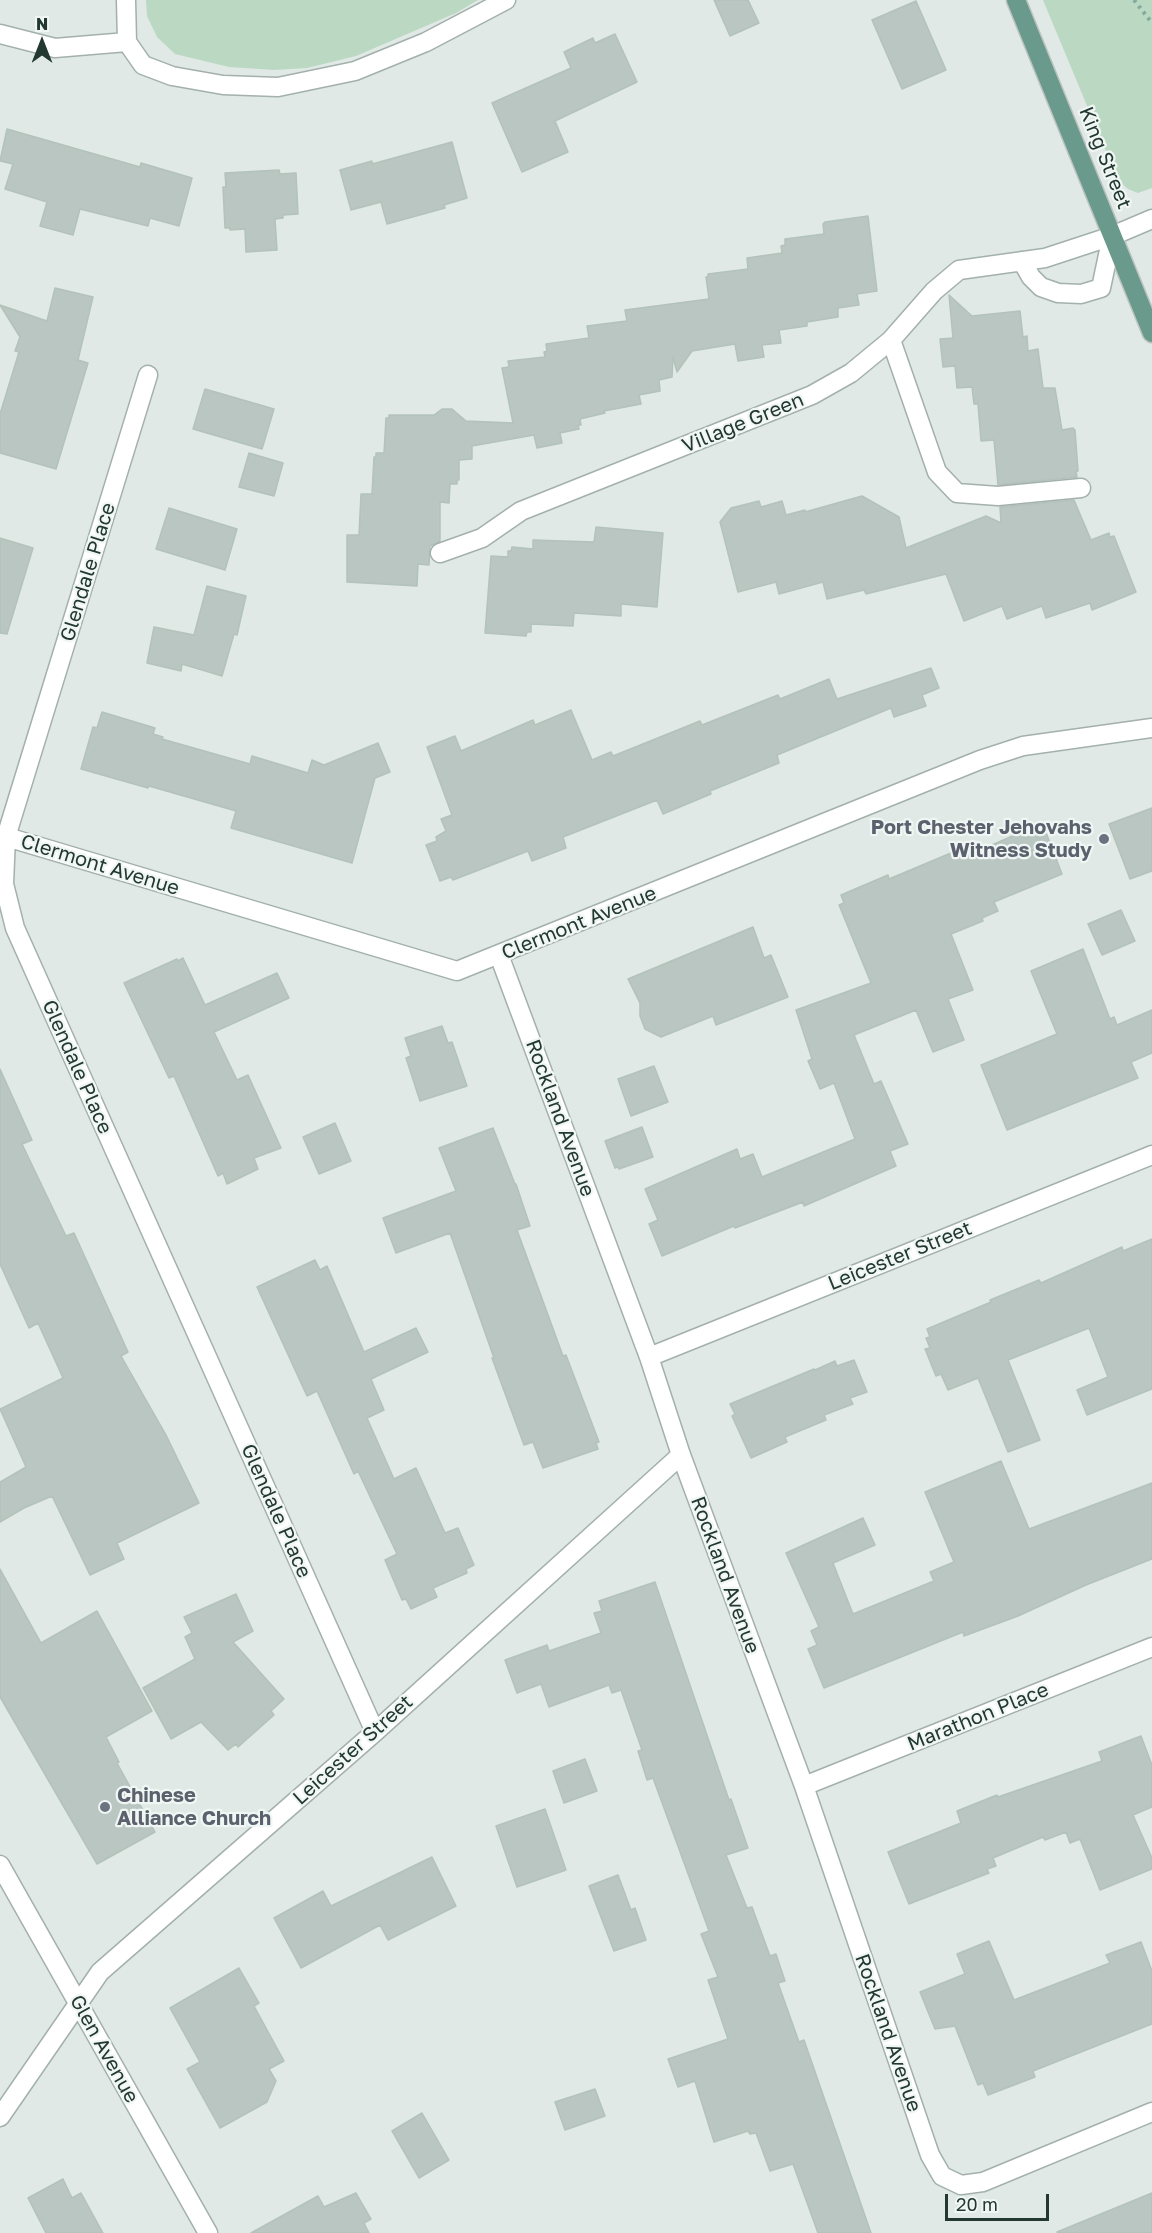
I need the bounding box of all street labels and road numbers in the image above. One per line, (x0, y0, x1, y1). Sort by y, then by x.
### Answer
street label: King Street (1074, 103, 1136, 213)
street label: Village Green (679, 388, 807, 458)
street label: Glendale Place (55, 500, 121, 644)
street label: Clermont Avenue (18, 829, 182, 901)
street label: Clermont Avenue (498, 881, 660, 965)
street label: Glendale Place (37, 996, 117, 1138)
street label: Rockland Avenue (520, 1036, 600, 1200)
street label: Leicester Street (825, 1216, 975, 1296)
street label: Glendale Place (236, 1440, 316, 1582)
street label: Rockland Avenue (685, 1493, 765, 1657)
street label: Marathon Place (904, 1678, 1052, 1756)
street label: Leicester Street (288, 1690, 418, 1810)
street label: Rockland Avenue (850, 1951, 926, 2115)
street label: Glen Avenue (64, 1991, 144, 2107)

